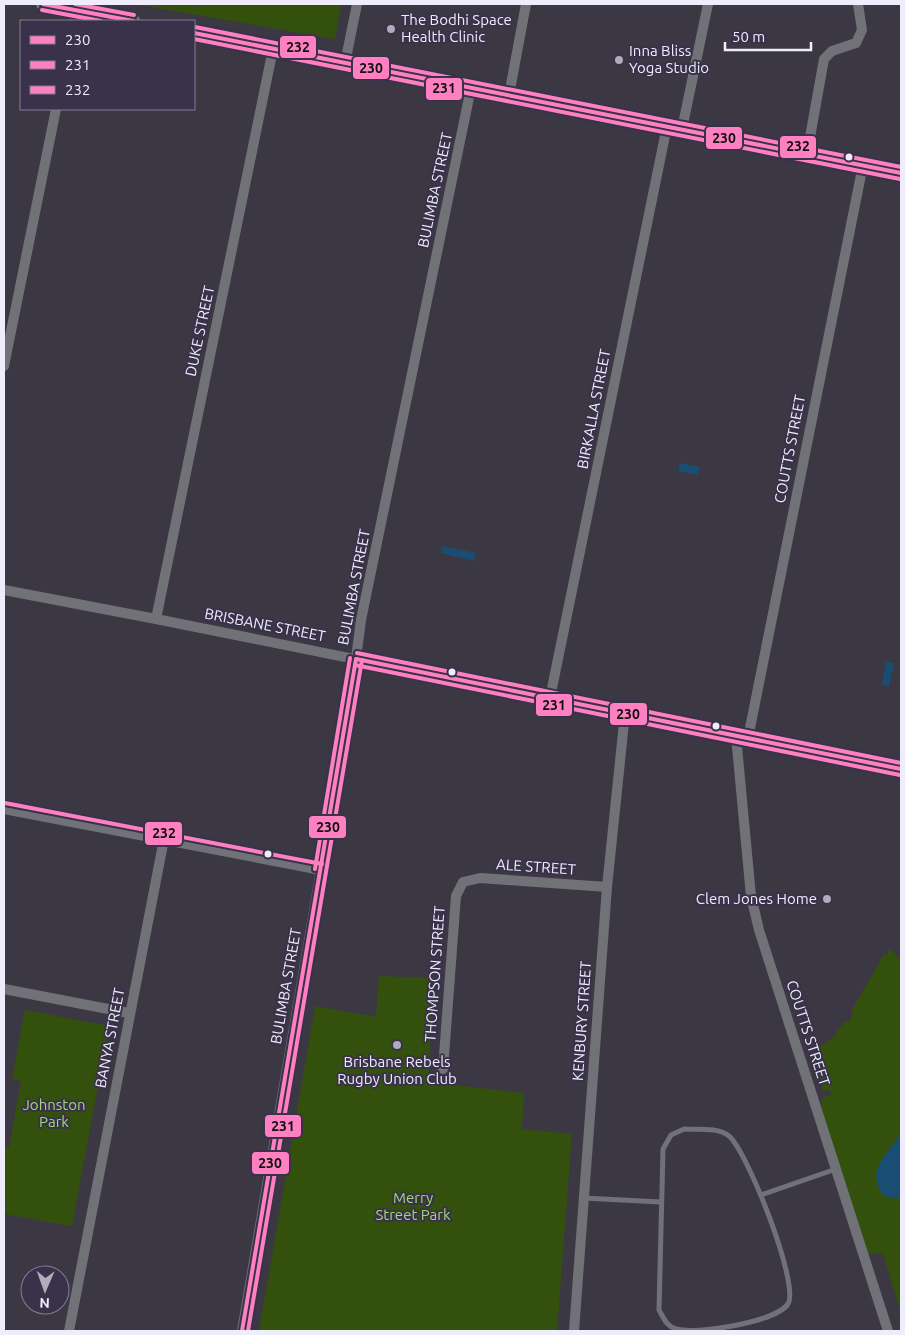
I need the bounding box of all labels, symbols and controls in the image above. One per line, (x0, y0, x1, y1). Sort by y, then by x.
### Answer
place label: The Bodhi Space Health Clinic (401, 11, 512, 45)
legend (20, 20, 195, 110)
scale bar (725, 20, 811, 52)
marker: The Bodhi Space Health Clinic (385, 23, 397, 35)
text: 50 m (732, 28, 765, 45)
text: 230 (65, 31, 90, 48)
line badge: 232 (279, 35, 317, 59)
text: 232 (286, 39, 310, 55)
place label: Inna Bliss Yoga Studio (629, 42, 709, 76)
marker: Inna Bliss Yoga Studio (613, 54, 625, 66)
text: 231 (65, 56, 90, 73)
line badge: 230 (352, 56, 390, 80)
text: 230 (359, 60, 383, 76)
line badge: 231 (425, 77, 463, 101)
text: 231 (432, 80, 456, 96)
text: 232 (65, 81, 90, 98)
line badge: 230 (705, 126, 743, 150)
street label: BULIMBA STREET (414, 130, 455, 249)
text: 230 (712, 130, 736, 146)
line badge: 232 (779, 135, 817, 159)
text: 232 (786, 138, 810, 154)
unlabelled marker (844, 152, 854, 162)
street label: DUKE STREET (182, 283, 218, 378)
street label: BIRKALLA STREET (574, 347, 614, 470)
street label: COUTTS STREET (771, 393, 808, 504)
street label: BULIMBA STREET (334, 527, 373, 646)
street label: BRISBANE STREET (203, 604, 328, 645)
unlabelled marker (447, 667, 457, 677)
line badge: 231 (535, 693, 573, 717)
text: 231 (542, 697, 566, 713)
line badge: 230 (609, 702, 648, 726)
text: 230 (616, 706, 640, 722)
unlabelled marker (711, 721, 721, 731)
line badge: 230 (308, 815, 347, 839)
text: 230 (316, 819, 340, 835)
line badge: 232 (144, 821, 183, 846)
text: 232 (152, 825, 176, 841)
unlabelled marker (263, 849, 273, 859)
street label: ALE STREET (496, 855, 577, 878)
place label: Clem Jones Home (696, 890, 817, 907)
marker: Clem Jones Home (821, 893, 833, 905)
street label: THOMPSON STREET (421, 904, 448, 1043)
street label: BULIMBA STREET (267, 926, 304, 1045)
street label: KENBURY STREET (569, 960, 594, 1081)
street label: COUTTS STREET (783, 978, 834, 1088)
street label: BANYA STREET (91, 986, 128, 1089)
marker: Brisbane Rebels Rugby Union Club (391, 1039, 403, 1051)
place label: Brisbane Rebels Rugby Union Club (337, 1053, 457, 1087)
park label: Johnston Park (22, 1096, 86, 1130)
line badge: 231 (264, 1114, 302, 1138)
text: 231 (271, 1118, 295, 1134)
line badge: 230 (251, 1151, 290, 1175)
text: 230 (258, 1155, 282, 1171)
park label: Merry Street Park (375, 1189, 451, 1223)
north arrow (20, 1265, 70, 1315)
text: N (39, 1295, 50, 1311)

